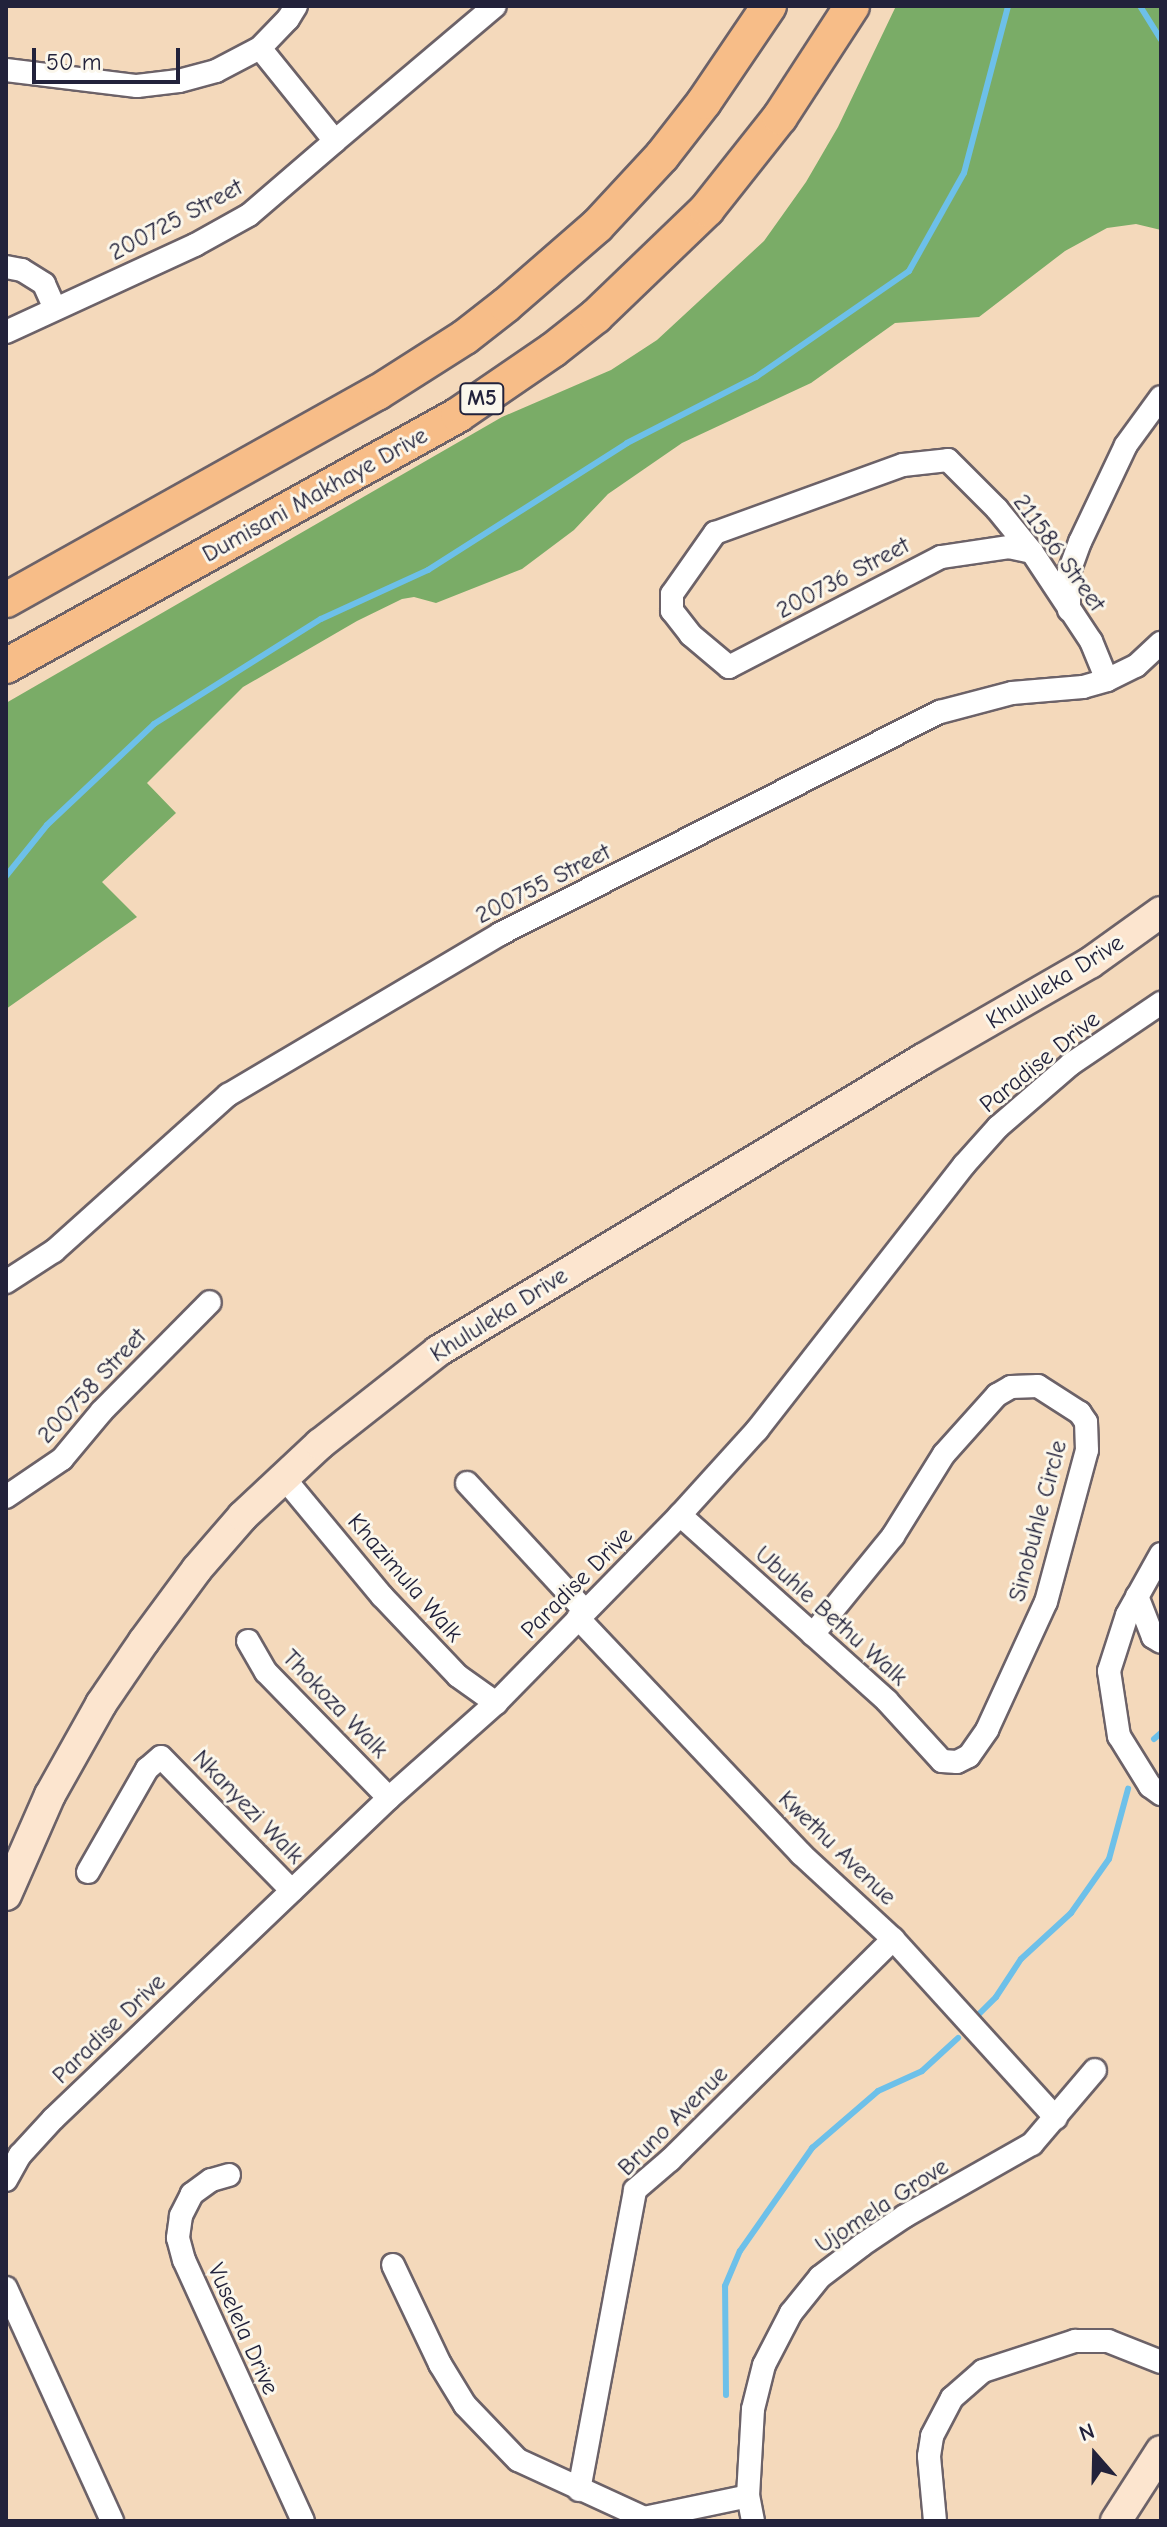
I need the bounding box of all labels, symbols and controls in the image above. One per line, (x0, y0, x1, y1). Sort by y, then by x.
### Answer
scale bar (36, 32, 184, 82)
text: 50 m (46, 48, 102, 76)
street label: 200725 Street (104, 173, 248, 267)
road number: M5 (458, 381, 506, 417)
street label: Dumisani Makhaye Drive (197, 421, 433, 569)
street label: 211586 Street (1007, 489, 1111, 617)
street label: 200736 Street (772, 531, 914, 625)
street label: 200755 Street (471, 838, 615, 930)
street label: Khululeka Drive (981, 928, 1129, 1036)
street label: Paradise Drive (974, 1005, 1106, 1119)
street label: Khululeka Drive (425, 1261, 573, 1369)
street label: 200758 Street (31, 1323, 153, 1449)
street label: Sinobuhle Circle (1003, 1437, 1073, 1605)
street label: Khazimula Walk (341, 1508, 469, 1648)
street label: Paradise Drive (515, 1521, 639, 1645)
street label: Ubuhle Bethu Walk (749, 1540, 913, 1692)
street label: Thokoza Walk (276, 1644, 394, 1764)
street label: Nkanyezi Walk (186, 1744, 310, 1870)
street label: Kwethu Avenue (772, 1785, 902, 1911)
street label: Paradise Drive (46, 1968, 172, 2090)
street label: Bruno Avenue (612, 2060, 734, 2182)
street label: Ujomela Grove (810, 2152, 954, 2260)
street label: Vuselela Drive (201, 2259, 285, 2399)
north arrow (1055, 2415, 1135, 2495)
text: N (1076, 2418, 1098, 2447)

